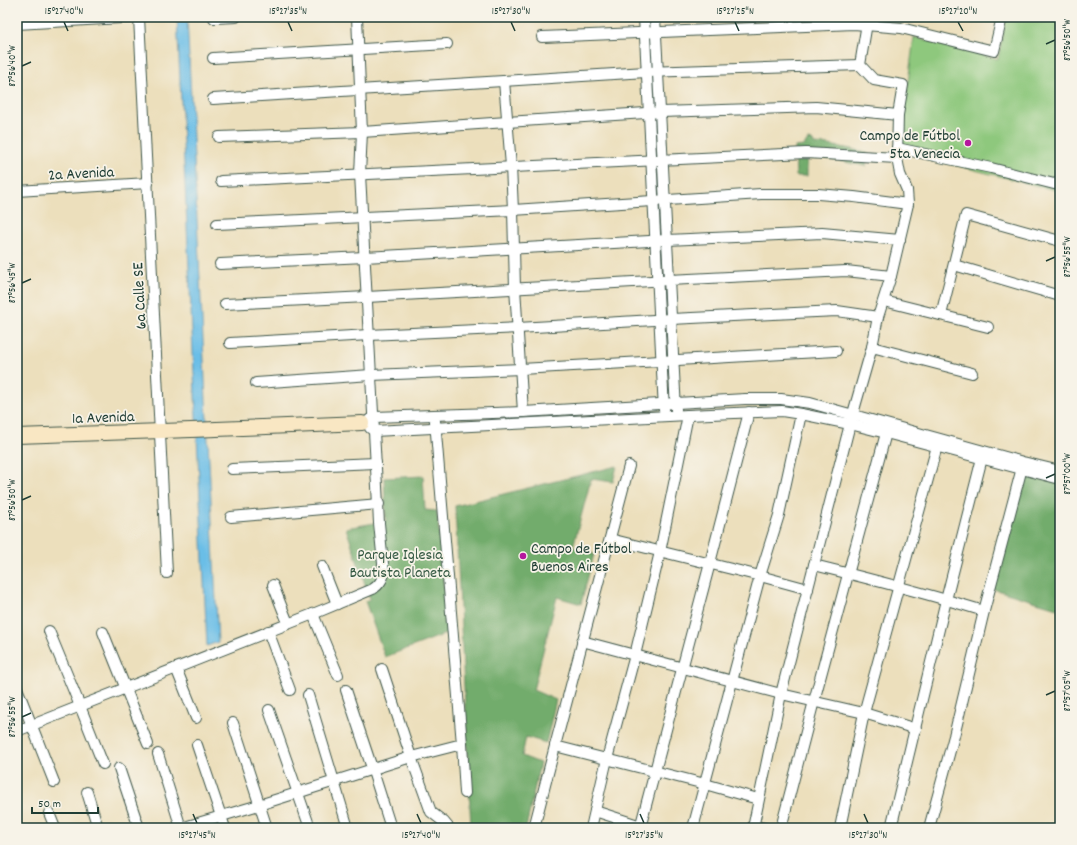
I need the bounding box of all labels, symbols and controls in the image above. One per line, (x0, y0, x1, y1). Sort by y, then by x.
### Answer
text: 15°27'40"N (45, 5, 83, 19)
text: 15°27'35"N (269, 5, 307, 19)
text: 15°27'30"N (492, 5, 530, 19)
text: 15°27'25"N (716, 5, 754, 19)
text: 15°27'20"N (939, 5, 977, 19)
text: 87°56'50"W (1061, 19, 1075, 61)
text: 87°56'40"W (6, 45, 20, 87)
place label: Campo de Fútbol 5ta Venecia (859, 125, 960, 166)
marker: Campo de Fútbol 5ta Venecia (963, 138, 973, 148)
street label: 2a Avenida (48, 161, 115, 188)
text: 87°56'55"W (1061, 236, 1075, 278)
street label: 6a Calle SE (127, 261, 154, 330)
text: 87°56'45"W (6, 262, 20, 303)
street label: 1a Avenida (71, 406, 135, 431)
text: 87°57'00"W (1061, 453, 1075, 495)
text: 87°56'50"W (6, 479, 20, 521)
place label: Campo de Fútbol Buenos Aires (531, 538, 632, 579)
park label: Parque Iglesia Bautista Planeta (349, 544, 451, 585)
marker: Campo de Fútbol Buenos Aires (518, 551, 528, 561)
text: 87°57'05"W (1061, 670, 1075, 711)
text: 87°56'55"W (6, 696, 20, 738)
scale bar (32, 789, 98, 815)
text: 50 m (38, 796, 61, 813)
text: 15°27'45"N (178, 829, 216, 843)
text: 15°27'40"N (402, 829, 440, 843)
text: 15°27'35"N (625, 829, 663, 843)
text: 15°27'30"N (849, 829, 887, 843)

